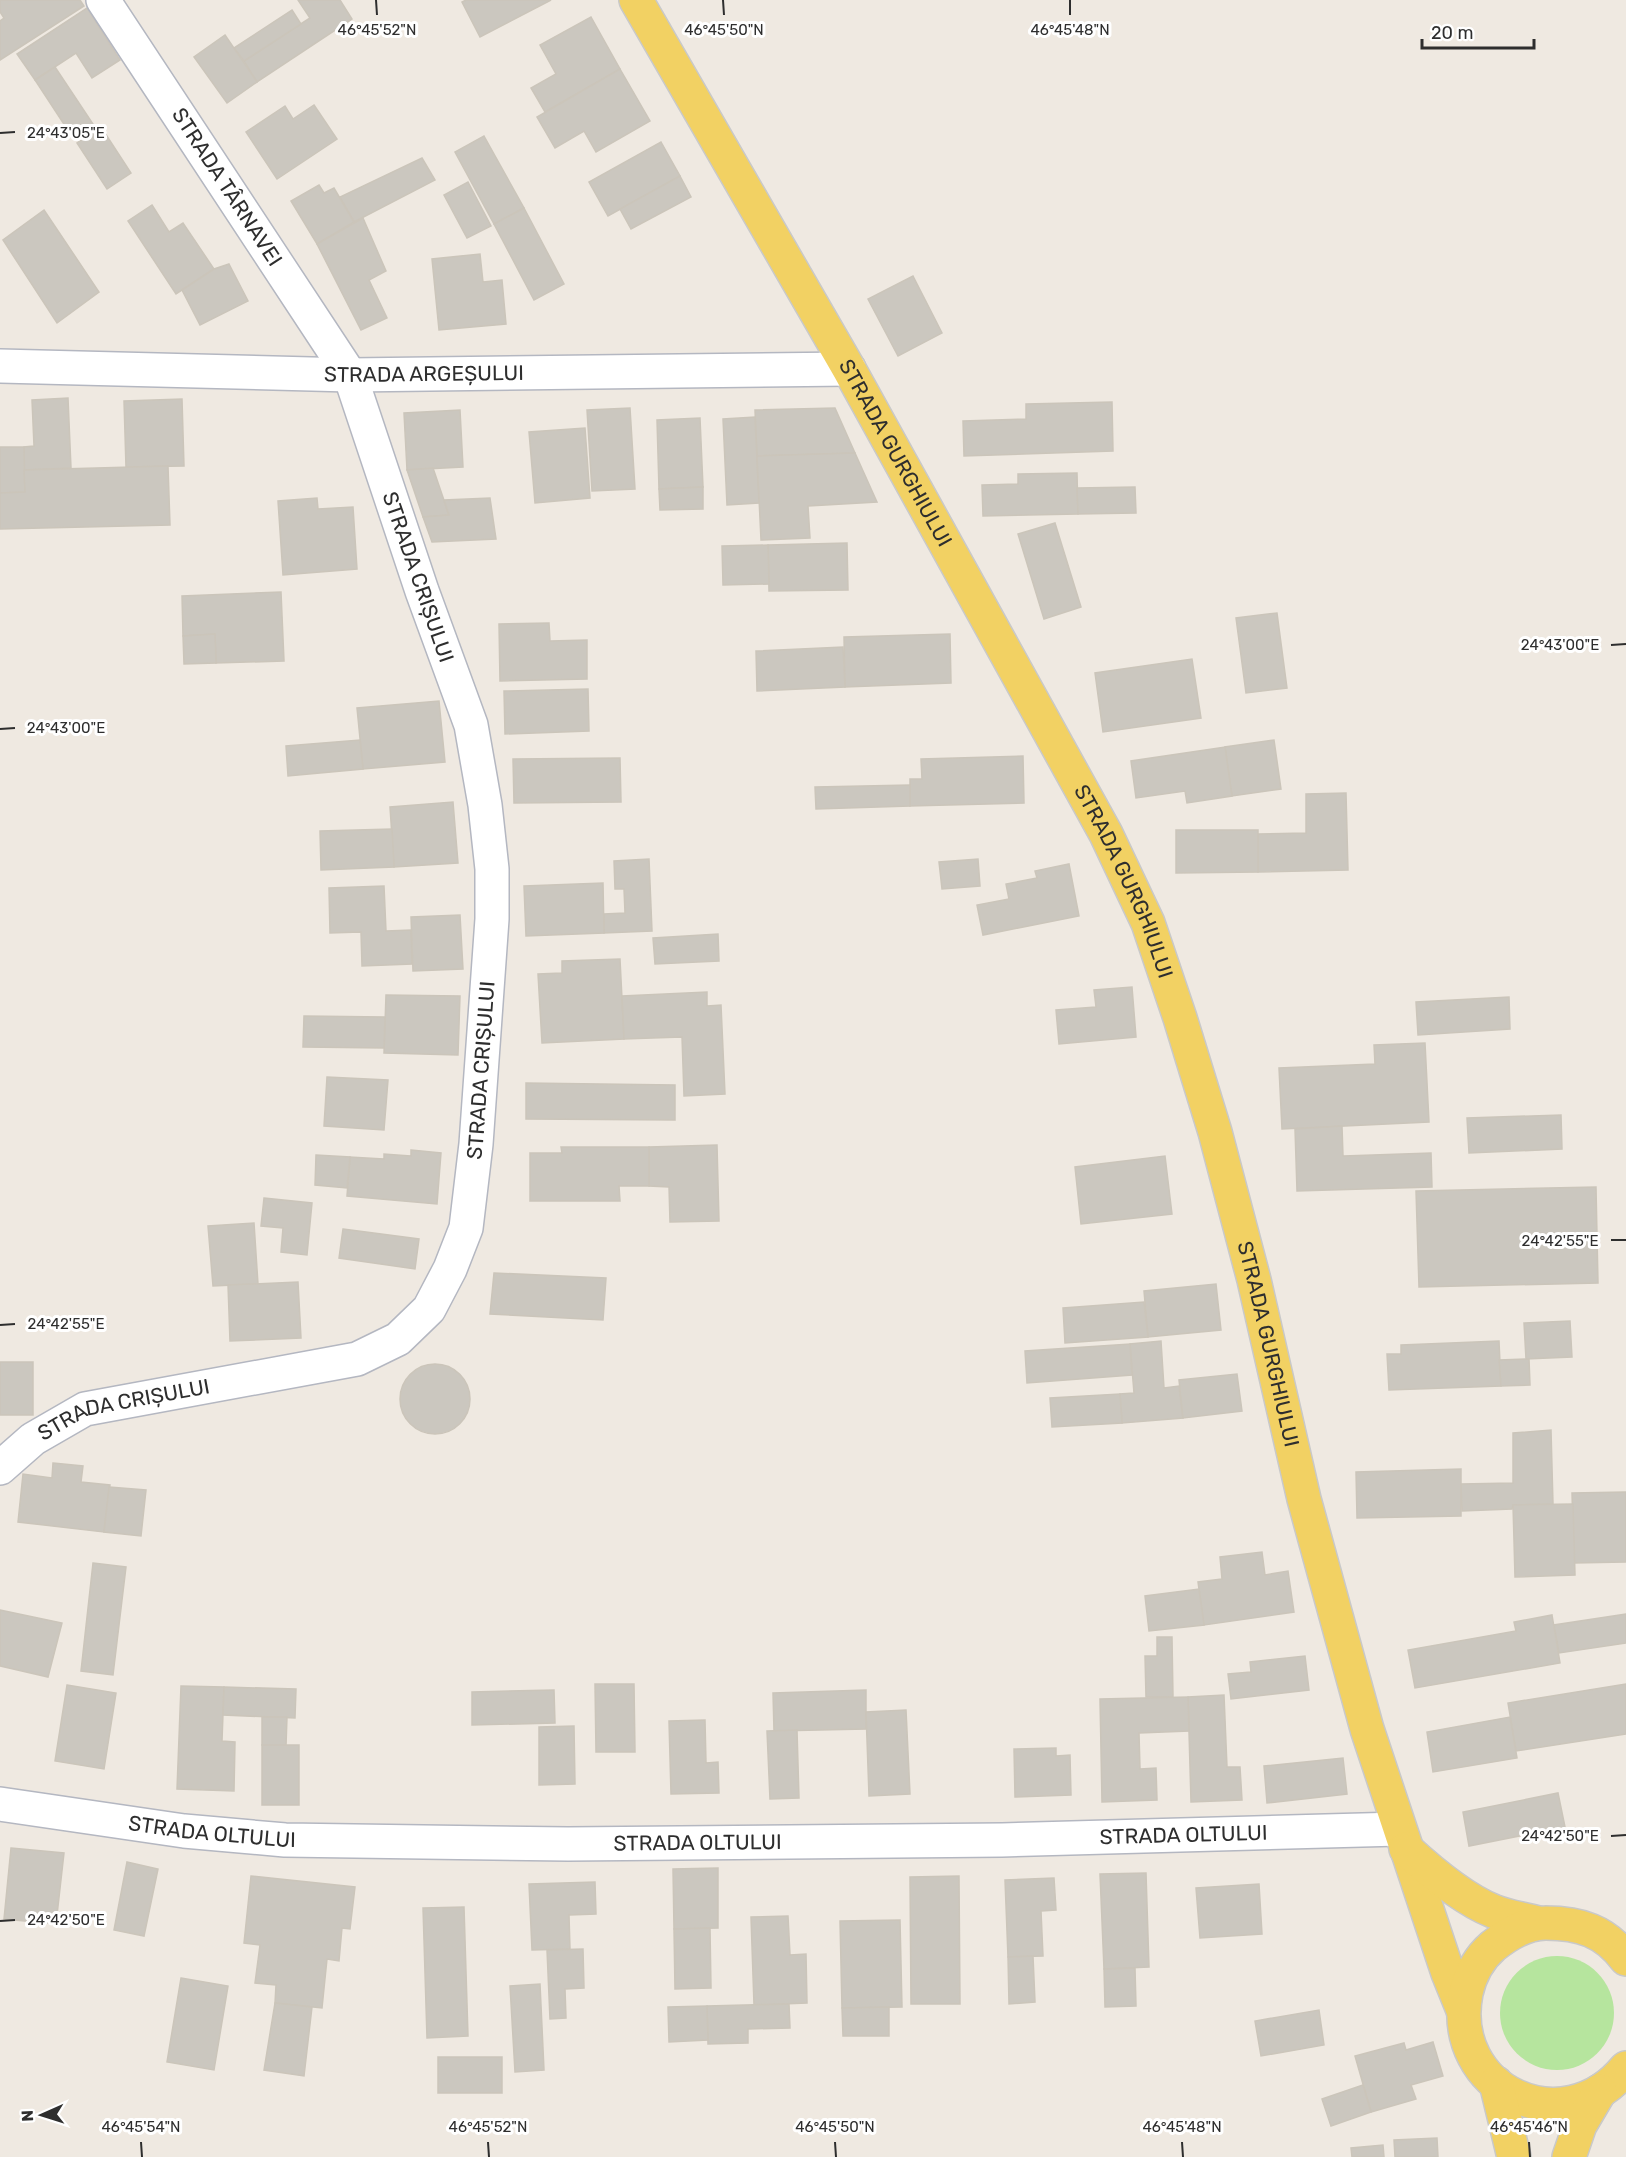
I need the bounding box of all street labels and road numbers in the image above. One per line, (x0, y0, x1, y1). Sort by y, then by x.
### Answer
street label: STRADA TÂRNAVEI (167, 103, 288, 270)
street label: STRADA GURGHIULUI (834, 355, 958, 551)
street label: STRADA ARGEȘULUI (324, 360, 524, 387)
street label: STRADA CRIȘULUI (378, 488, 459, 665)
street label: STRADA GURGHIULUI (1069, 780, 1179, 981)
street label: STRADA CRIȘULUI (461, 980, 500, 1161)
street label: STRADA GURGHIULUI (1232, 1239, 1305, 1449)
street label: STRADA CRIȘULUI (33, 1373, 212, 1446)
street label: STRADA OLTULUI (127, 1810, 296, 1852)
street label: STRADA OLTULUI (1099, 1820, 1268, 1849)
street label: STRADA OLTULUI (613, 1829, 782, 1856)

